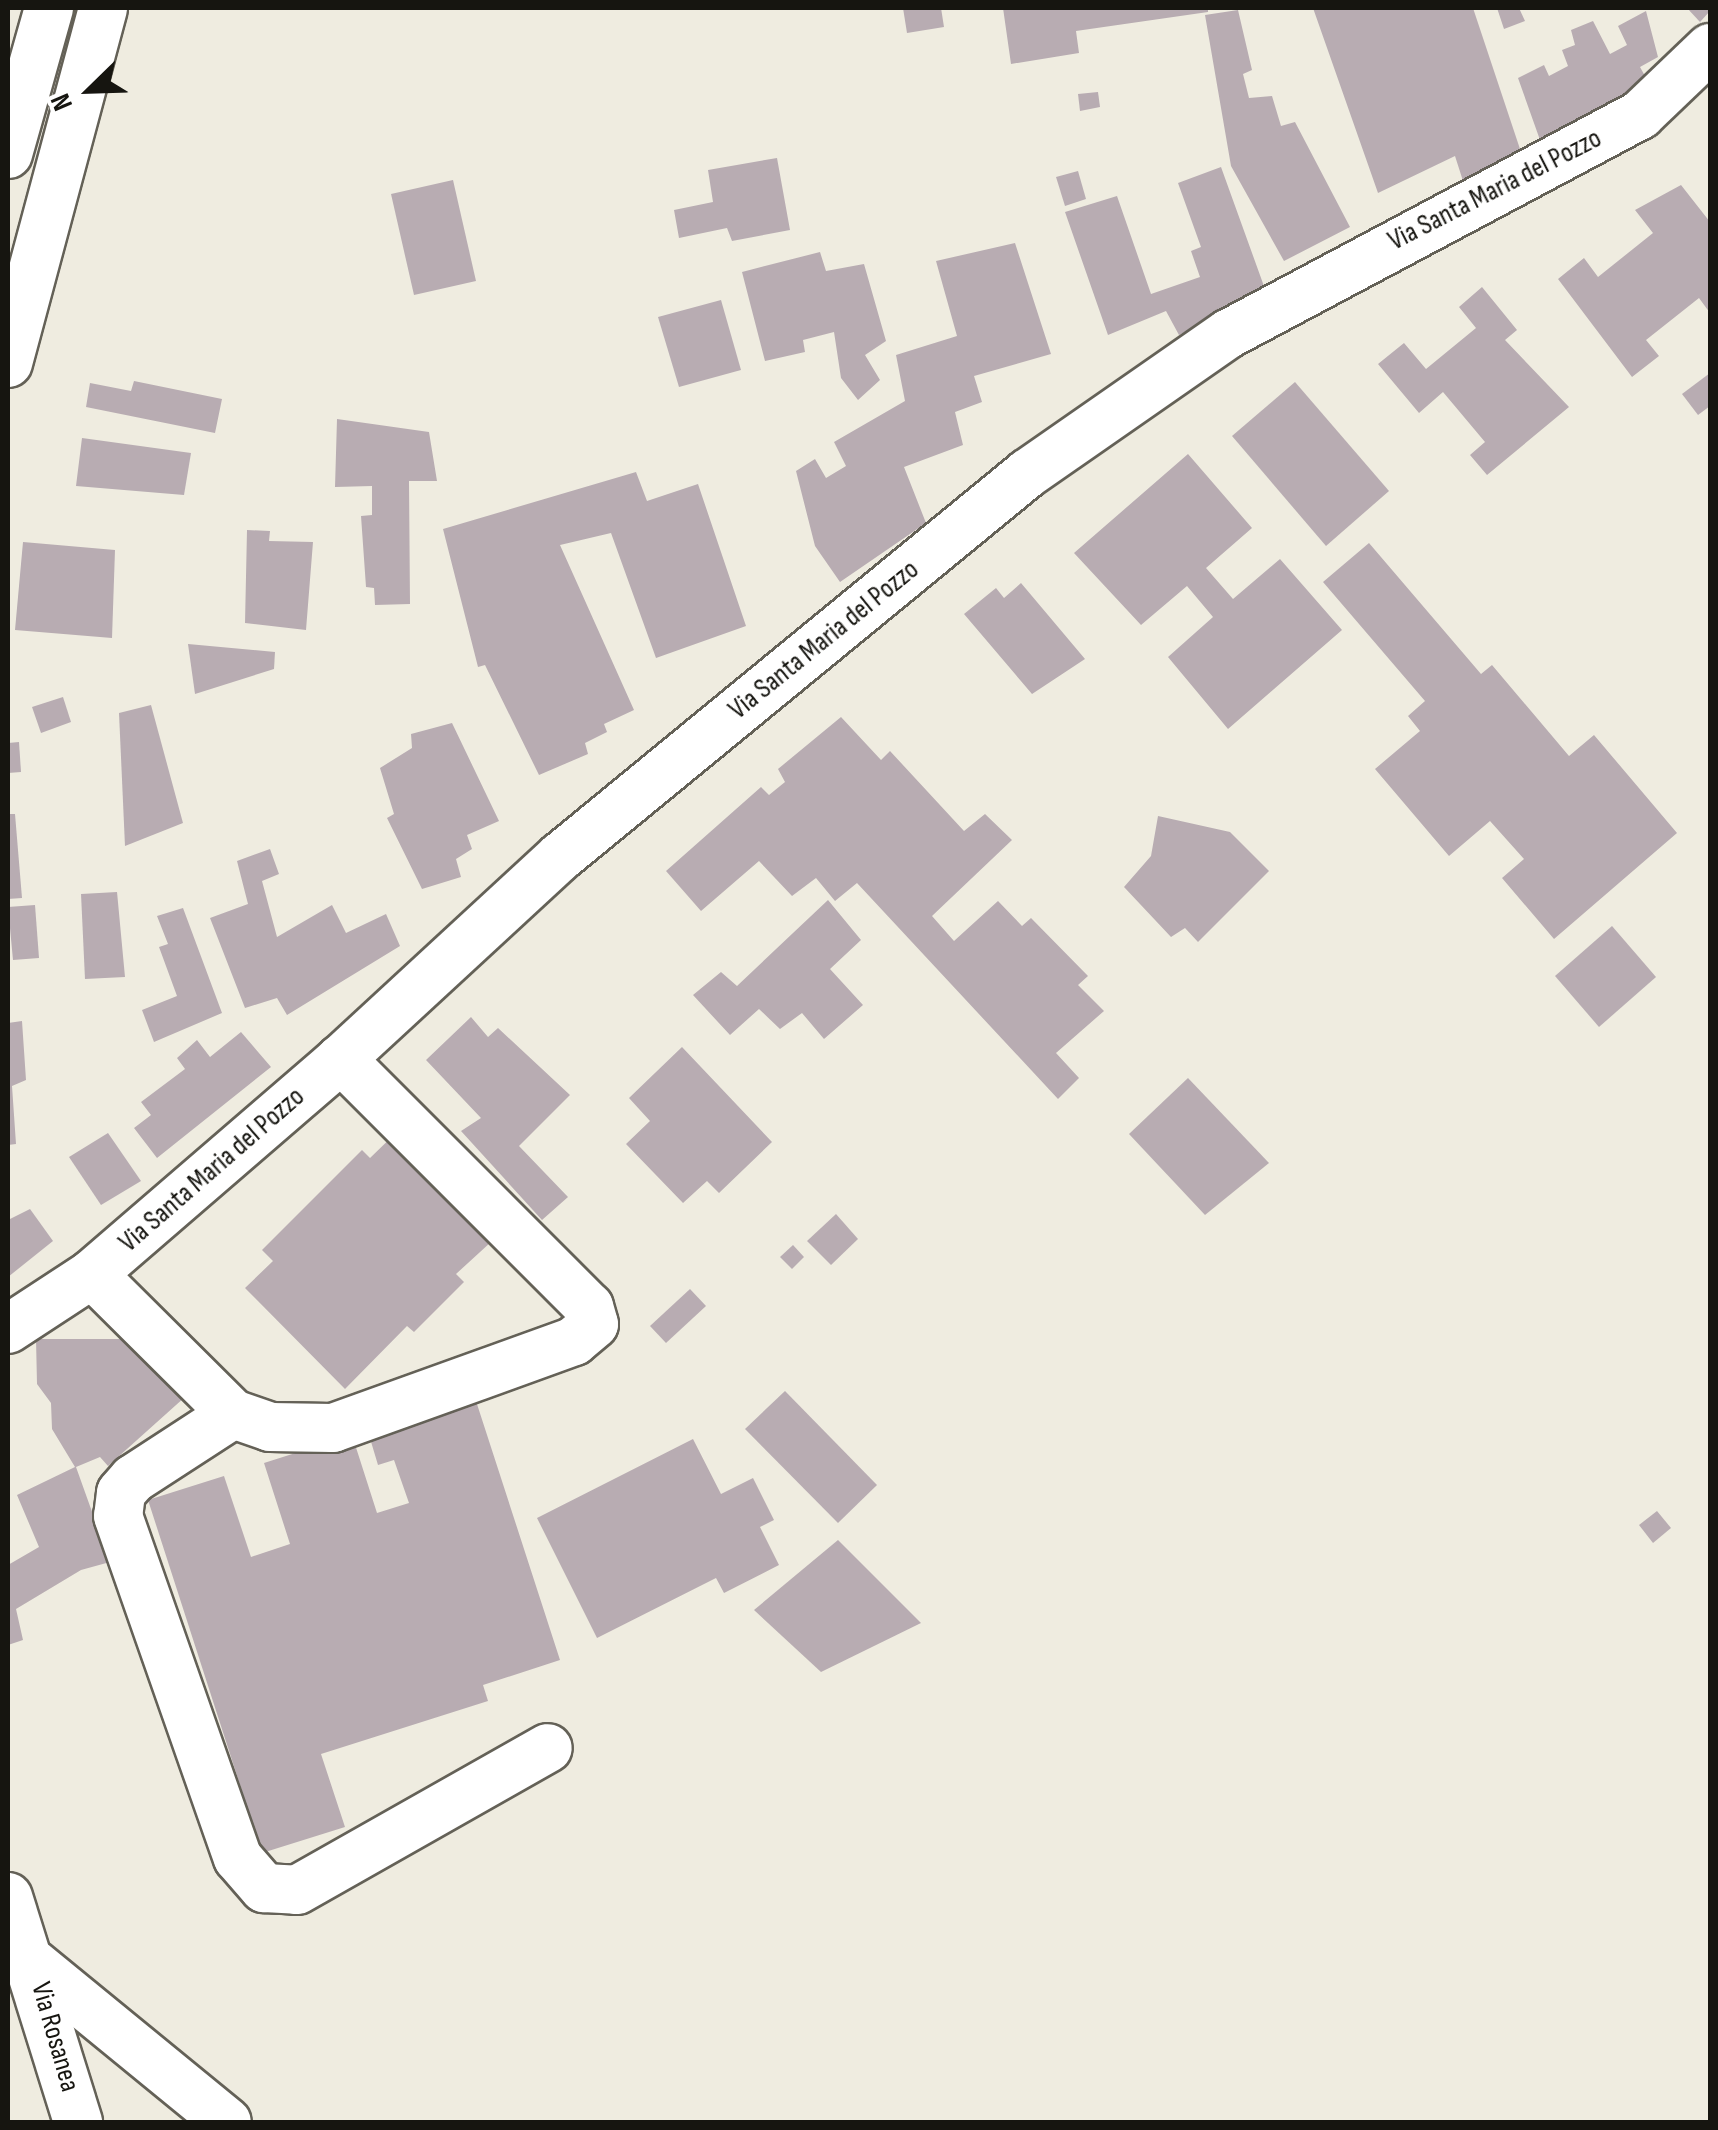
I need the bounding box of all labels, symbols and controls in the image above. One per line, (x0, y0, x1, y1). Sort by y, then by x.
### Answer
north arrow (40, 40, 140, 140)
text: N (44, 89, 80, 115)
street label: Via Santa Maria del Pozzo (1383, 122, 1607, 258)
street label: Via Santa Maria del Pozzo (722, 553, 926, 727)
street label: Via Santa Maria del Pozzo (112, 1080, 312, 1260)
street label: Via Rosanea (23, 1979, 87, 2095)

